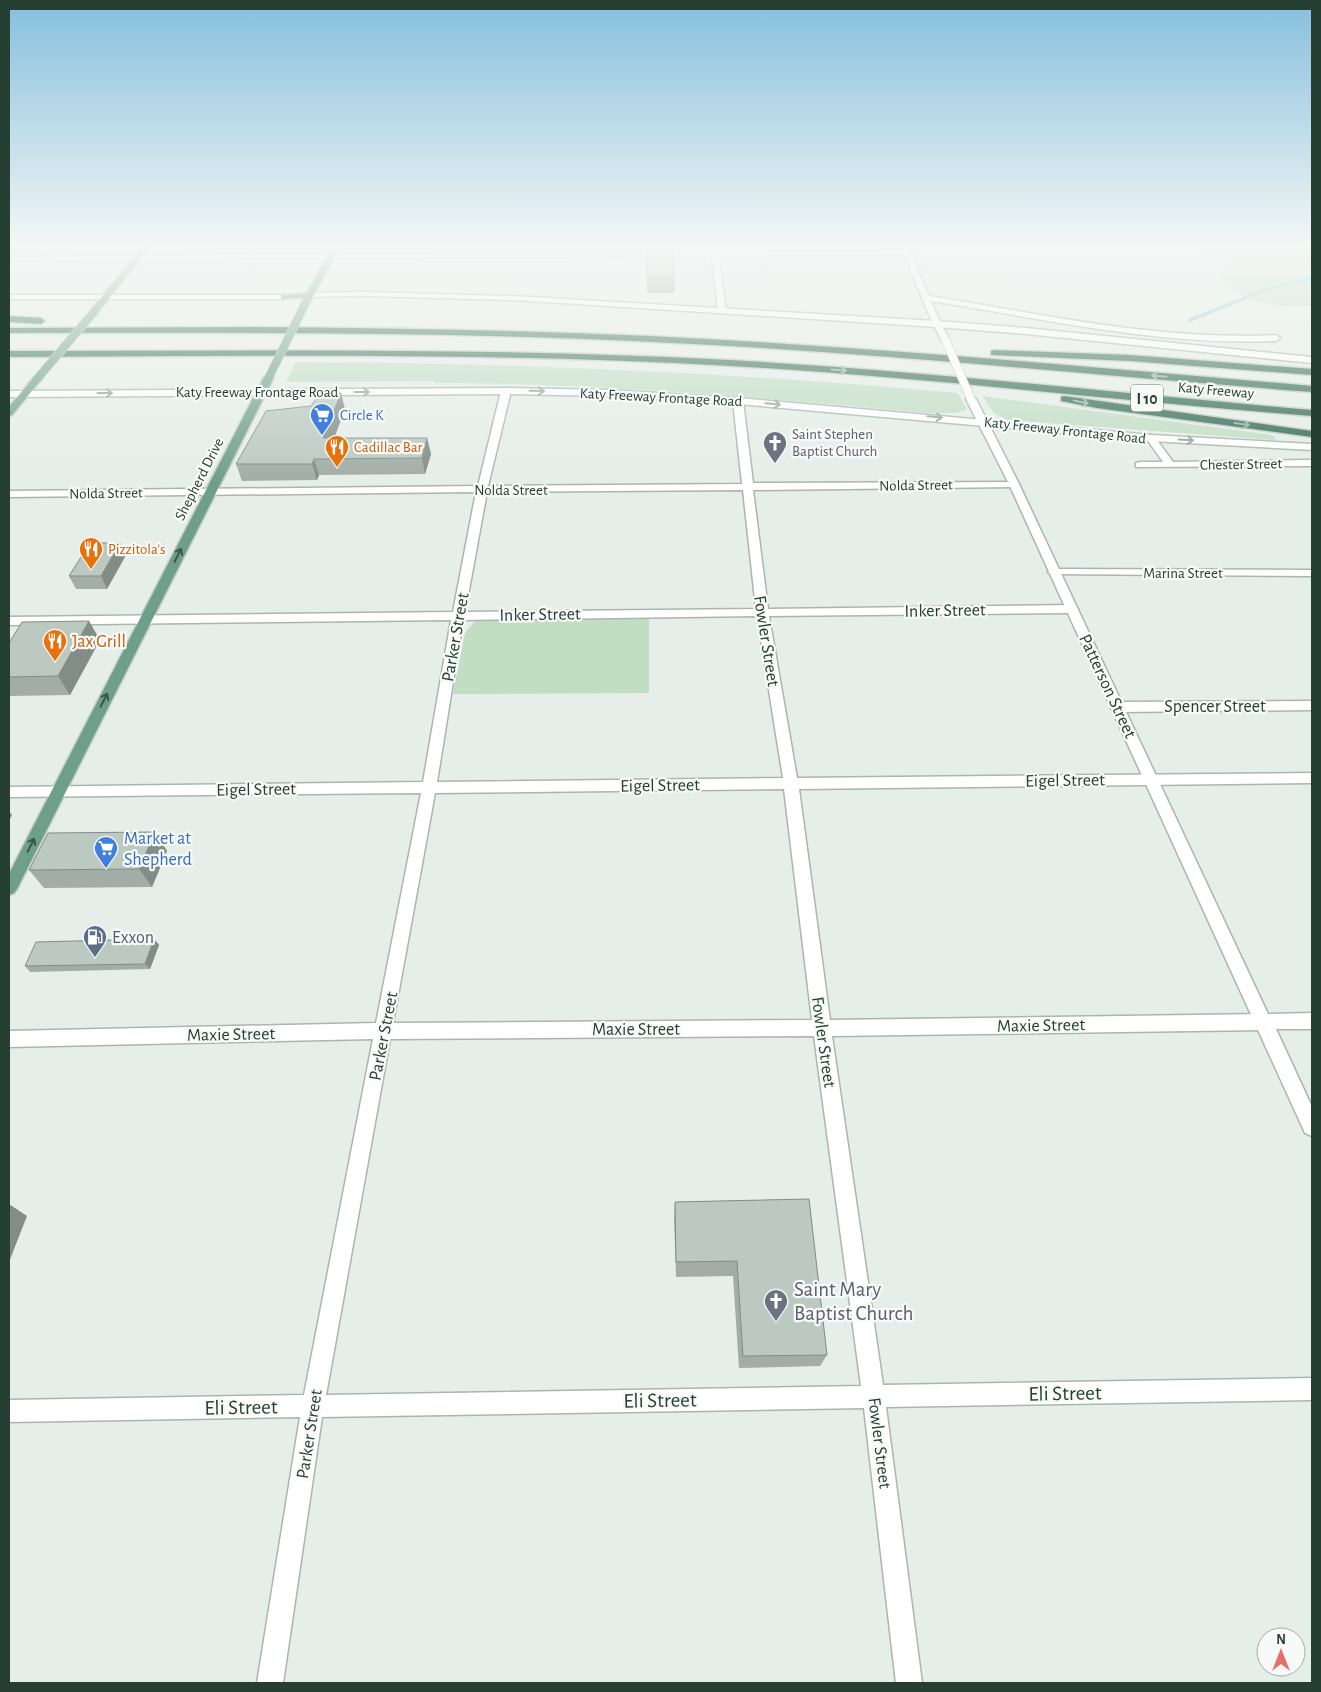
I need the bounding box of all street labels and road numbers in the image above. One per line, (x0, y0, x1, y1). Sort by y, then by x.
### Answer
street label: Katy Freeway (1177, 380, 1255, 401)
road number: I 10 (1131, 384, 1163, 412)
street label: Katy Freeway Frontage Road (176, 385, 339, 400)
street label: Katy Freeway Frontage Road (579, 386, 743, 409)
street label: Katy Freeway Frontage Road (983, 415, 1147, 446)
street label: Shepherd Drive (172, 436, 227, 523)
street label: Chester Street (1200, 456, 1282, 473)
street label: Nolda Street (879, 477, 953, 494)
street label: Nolda Street (474, 483, 548, 498)
street label: Nolda Street (69, 485, 143, 502)
street label: Marina Street (1143, 566, 1223, 581)
street label: Parker Street (439, 591, 473, 683)
street label: Fowler Street (750, 594, 782, 688)
street label: Inker Street (904, 601, 986, 621)
street label: Inker Street (499, 605, 581, 625)
street label: Patterson Street (1075, 632, 1139, 741)
street label: Spencer Street (1164, 698, 1266, 716)
street label: Eigel Street (1025, 771, 1105, 791)
street label: Eigel Street (620, 776, 700, 796)
street label: Eigel Street (216, 780, 296, 800)
street label: Parker Street (367, 990, 401, 1082)
street label: Fowler Street (808, 995, 838, 1089)
street label: Maxie Street (997, 1016, 1086, 1036)
street label: Maxie Street (592, 1021, 680, 1039)
street label: Maxie Street (187, 1025, 276, 1045)
street label: Eli Street (1028, 1382, 1102, 1405)
street label: Parker Street (294, 1388, 326, 1480)
street label: Eli Street (623, 1389, 697, 1412)
street label: Eli Street (204, 1396, 278, 1419)
street label: Fowler Street (864, 1396, 894, 1490)

